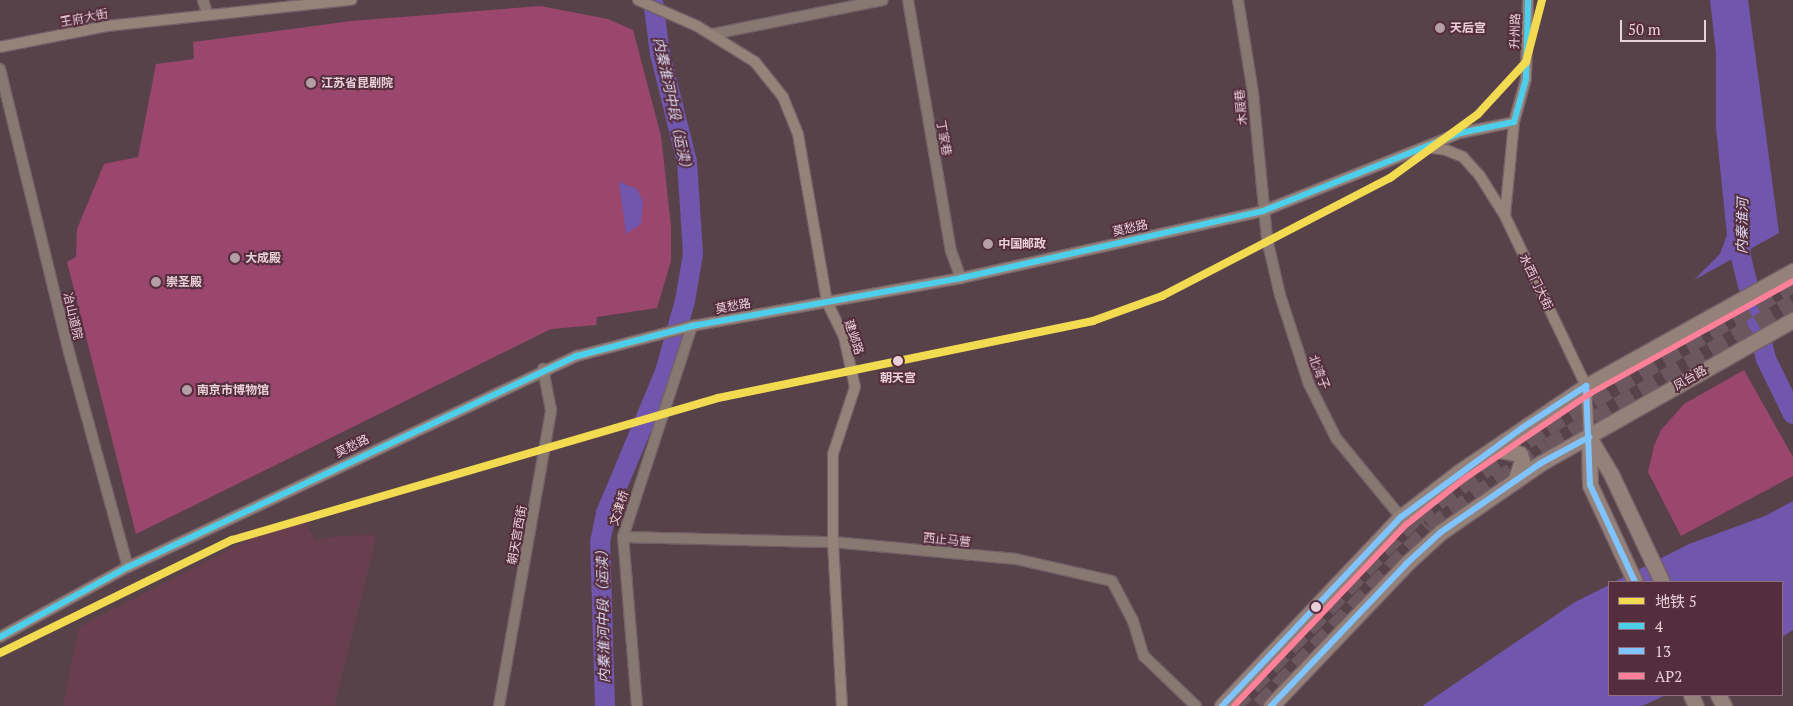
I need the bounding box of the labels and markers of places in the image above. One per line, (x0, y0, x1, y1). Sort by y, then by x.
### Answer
place label: 天后宫 (1450, 21, 1486, 35)
marker: 天后宫 (1434, 22, 1446, 34)
place label: 江苏省昆剧院 (321, 76, 393, 90)
marker: 江苏省昆剧院 (305, 77, 317, 89)
place label: 中国邮政 (998, 237, 1046, 251)
marker: 中国邮政 (982, 238, 994, 250)
place label: 大成殿 (245, 251, 281, 265)
marker: 大成殿 (229, 252, 241, 264)
place label: 崇圣殿 (166, 275, 202, 289)
marker: 崇圣殿 (150, 276, 162, 288)
marker: 朝天宫 (889, 352, 907, 370)
place label: 朝天宫 (880, 371, 916, 385)
place label: 南京市博物馆 (197, 383, 269, 397)
marker: 南京市博物馆 (181, 384, 193, 396)
unlabelled marker (1311, 602, 1321, 612)

